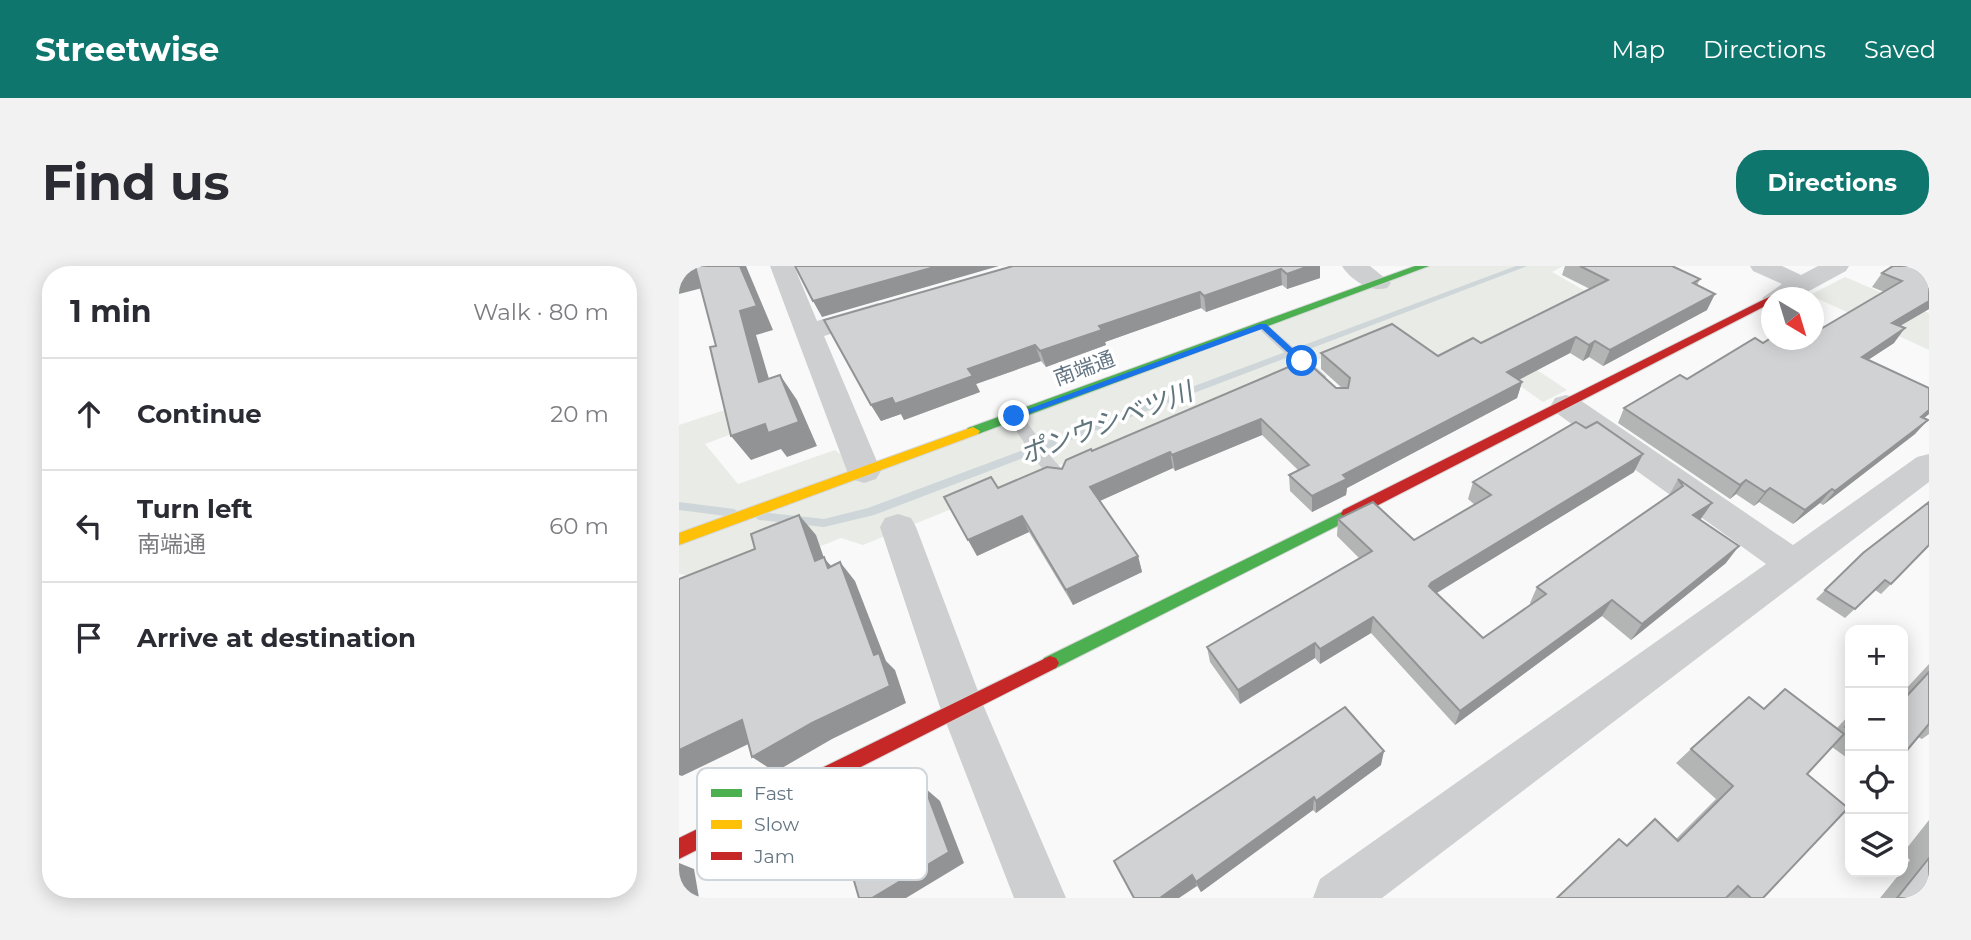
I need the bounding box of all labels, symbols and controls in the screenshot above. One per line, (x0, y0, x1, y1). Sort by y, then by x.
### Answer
text: Streetwise (35, 29, 219, 69)
text: Map (1612, 35, 1665, 64)
text: Directions (1703, 35, 1826, 64)
text: Saved (1864, 35, 1936, 64)
button: Directions (1736, 150, 1929, 215)
text: Find us (42, 153, 230, 212)
north arrow (1761, 287, 1824, 350)
text: 1 min (70, 293, 151, 330)
text: Walk · 80 m (473, 298, 609, 326)
street label: 南端通 (1050, 345, 1118, 391)
route start (1286, 345, 1317, 376)
water label: ポンウシベツ川 (1015, 374, 1199, 471)
icon: ahead (70, 395, 108, 433)
text: Continue (137, 398, 262, 430)
text: 20 m (550, 400, 609, 428)
route end (998, 400, 1029, 431)
text: Turn left (137, 493, 253, 525)
icon: left (70, 507, 108, 545)
text: 60 m (549, 512, 609, 540)
text: 南端通 (137, 530, 206, 558)
icon: arrive (70, 619, 108, 657)
text: Arrive at destination (137, 622, 416, 654)
map controls (1845, 625, 1908, 877)
button: + (1845, 625, 1908, 688)
button: − (1845, 688, 1908, 751)
button: locate (1845, 751, 1908, 814)
legend (697, 768, 927, 880)
text: Fast (754, 782, 794, 805)
text: Slow (754, 813, 799, 836)
button: layers (1845, 814, 1908, 877)
text: Jam (753, 845, 795, 868)

